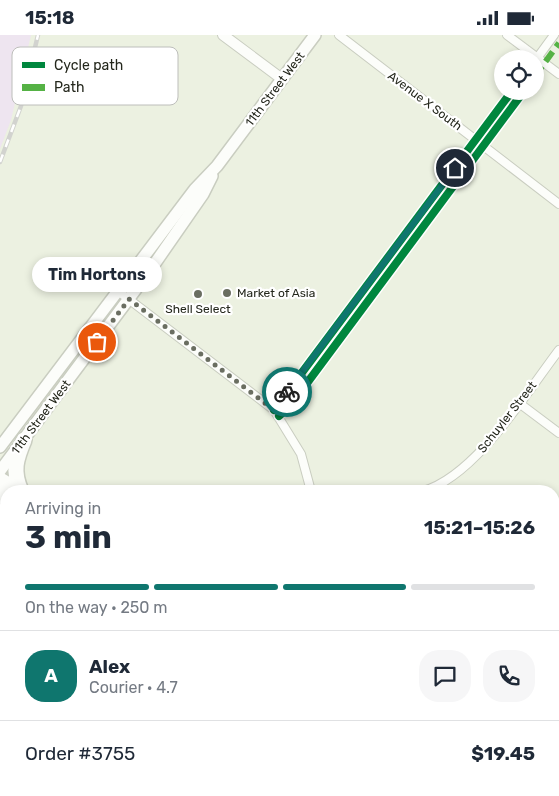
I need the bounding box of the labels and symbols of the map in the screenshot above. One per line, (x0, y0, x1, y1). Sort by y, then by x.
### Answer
legend (12, 47, 178, 105)
street label: 11th Street West (242, 49, 308, 129)
text: Cycle path (54, 57, 123, 74)
street label: Avenue X South (385, 69, 465, 133)
text: Path (54, 79, 85, 96)
pin (434, 147, 476, 189)
callout: Tim Hortons (32, 257, 162, 292)
place label: Market of Asia (237, 286, 315, 300)
marker: Market of Asia (221, 287, 233, 299)
marker: Shell Select (192, 288, 204, 300)
place label: Shell Select (165, 302, 231, 316)
pin (76, 321, 118, 363)
courier (262, 367, 312, 417)
street label: 11th Street West (8, 377, 74, 457)
street label: Schuyler Street (475, 378, 539, 456)

